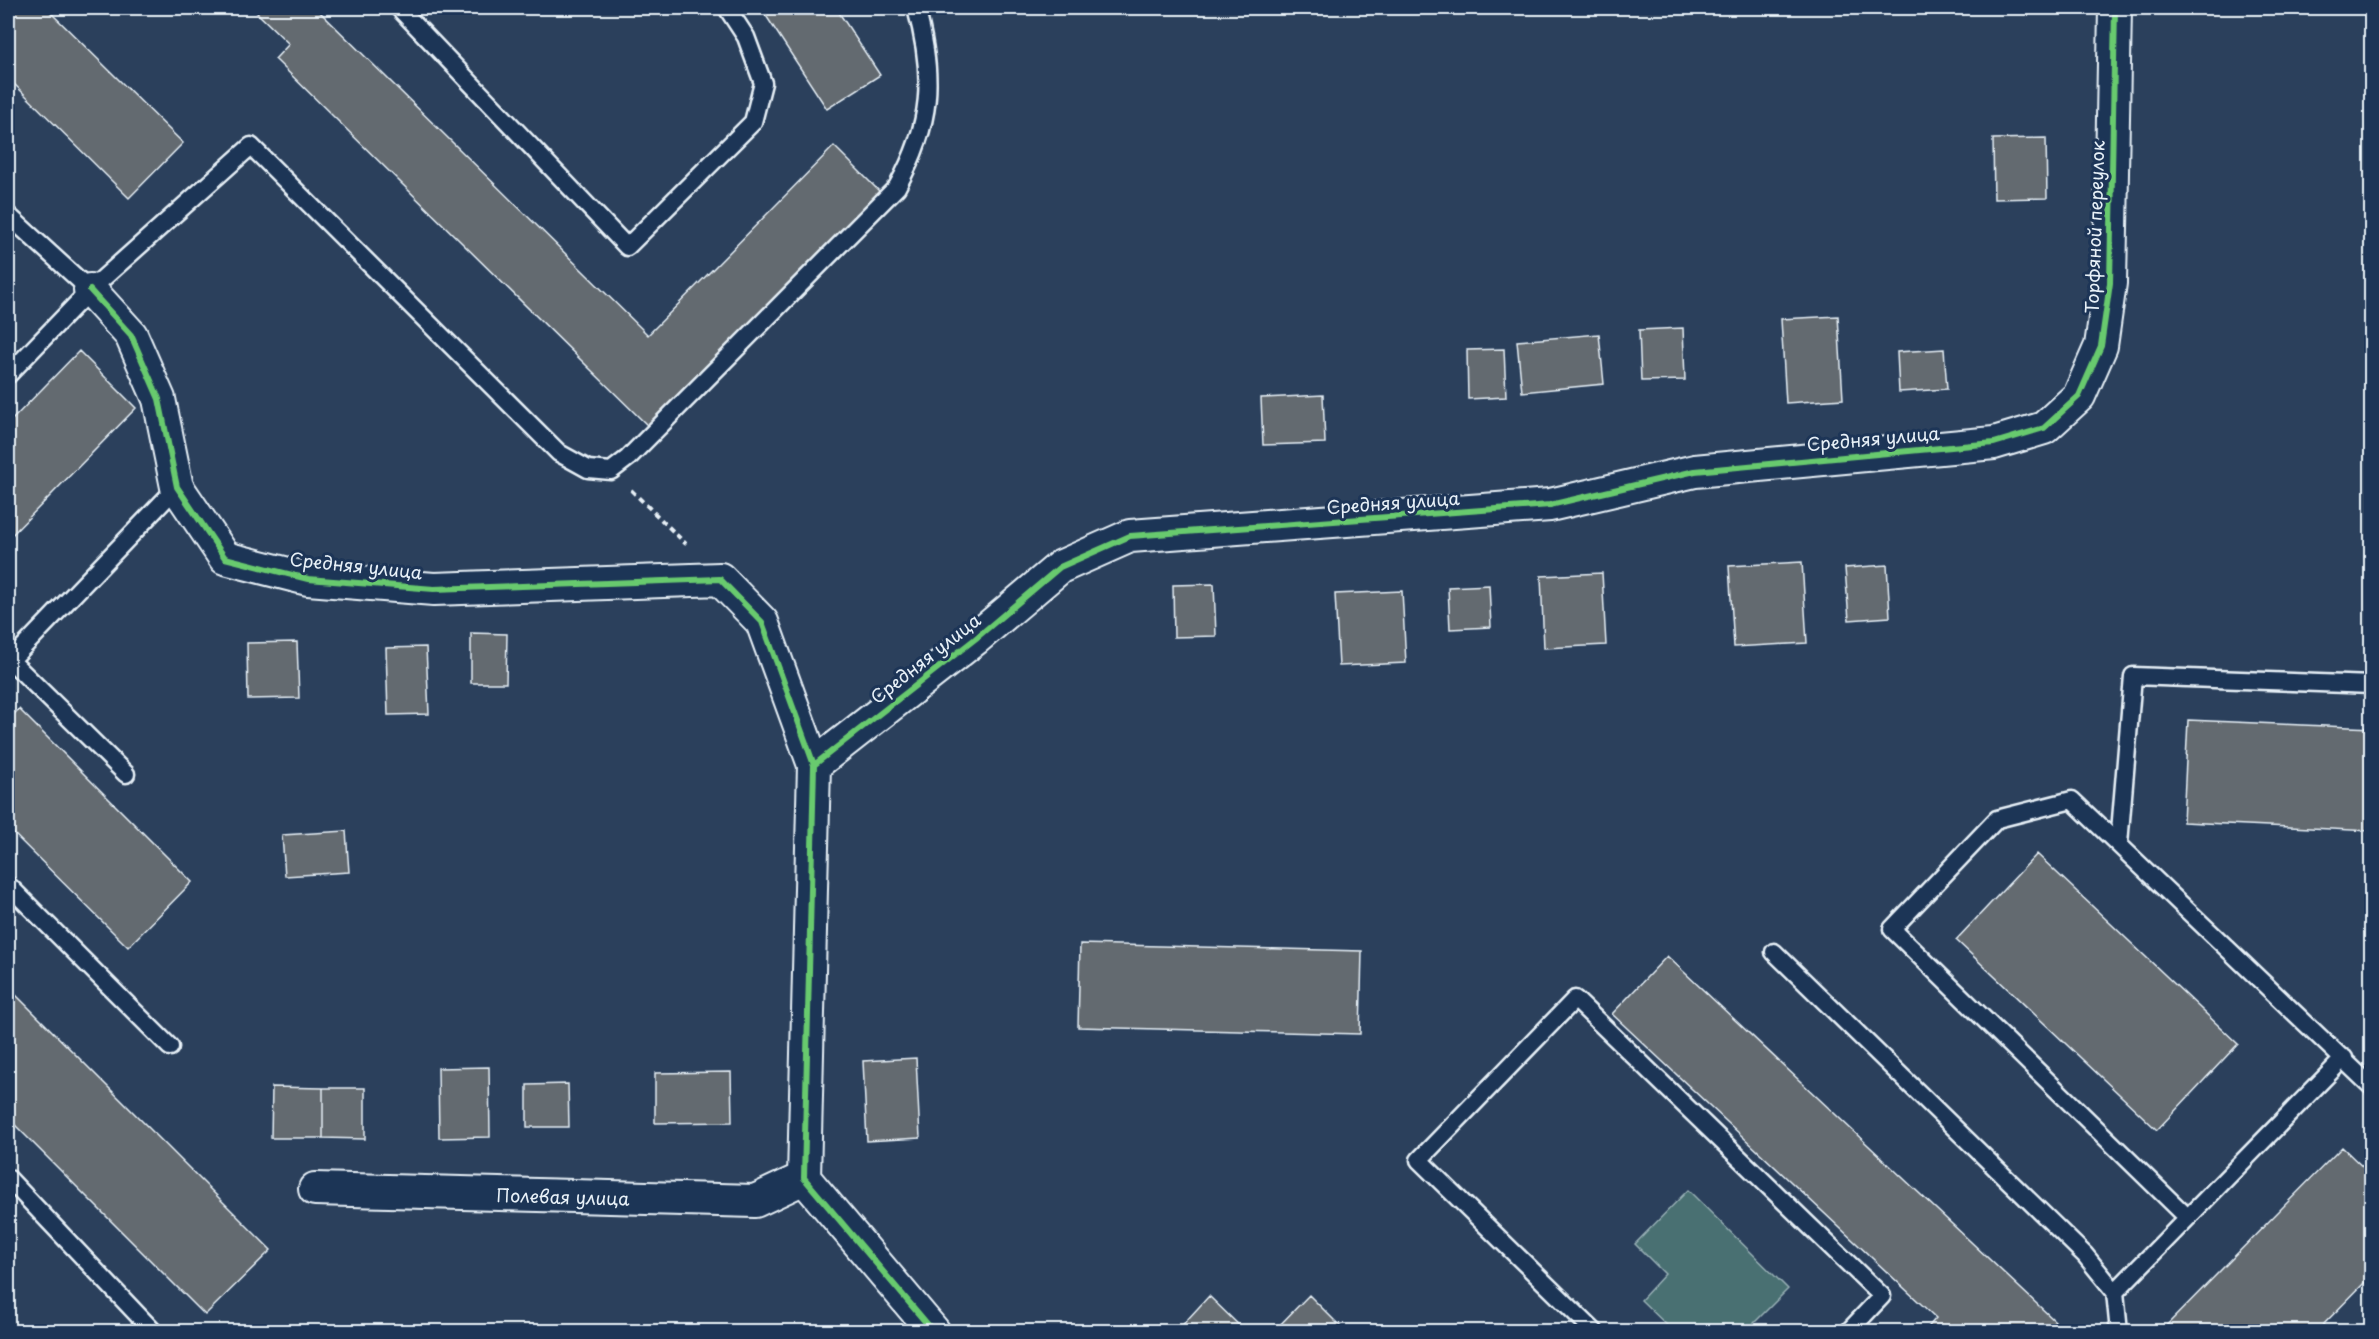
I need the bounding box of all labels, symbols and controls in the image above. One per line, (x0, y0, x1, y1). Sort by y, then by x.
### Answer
street label: Торфяной переулок (2077, 140, 2111, 314)
street label: Средняя улица (1805, 419, 1941, 457)
street label: Средняя улица (1326, 484, 1461, 520)
street label: Средняя улица (288, 545, 424, 585)
street label: Средняя улица (864, 606, 986, 710)
street label: Полевая улица (496, 1180, 631, 1211)

